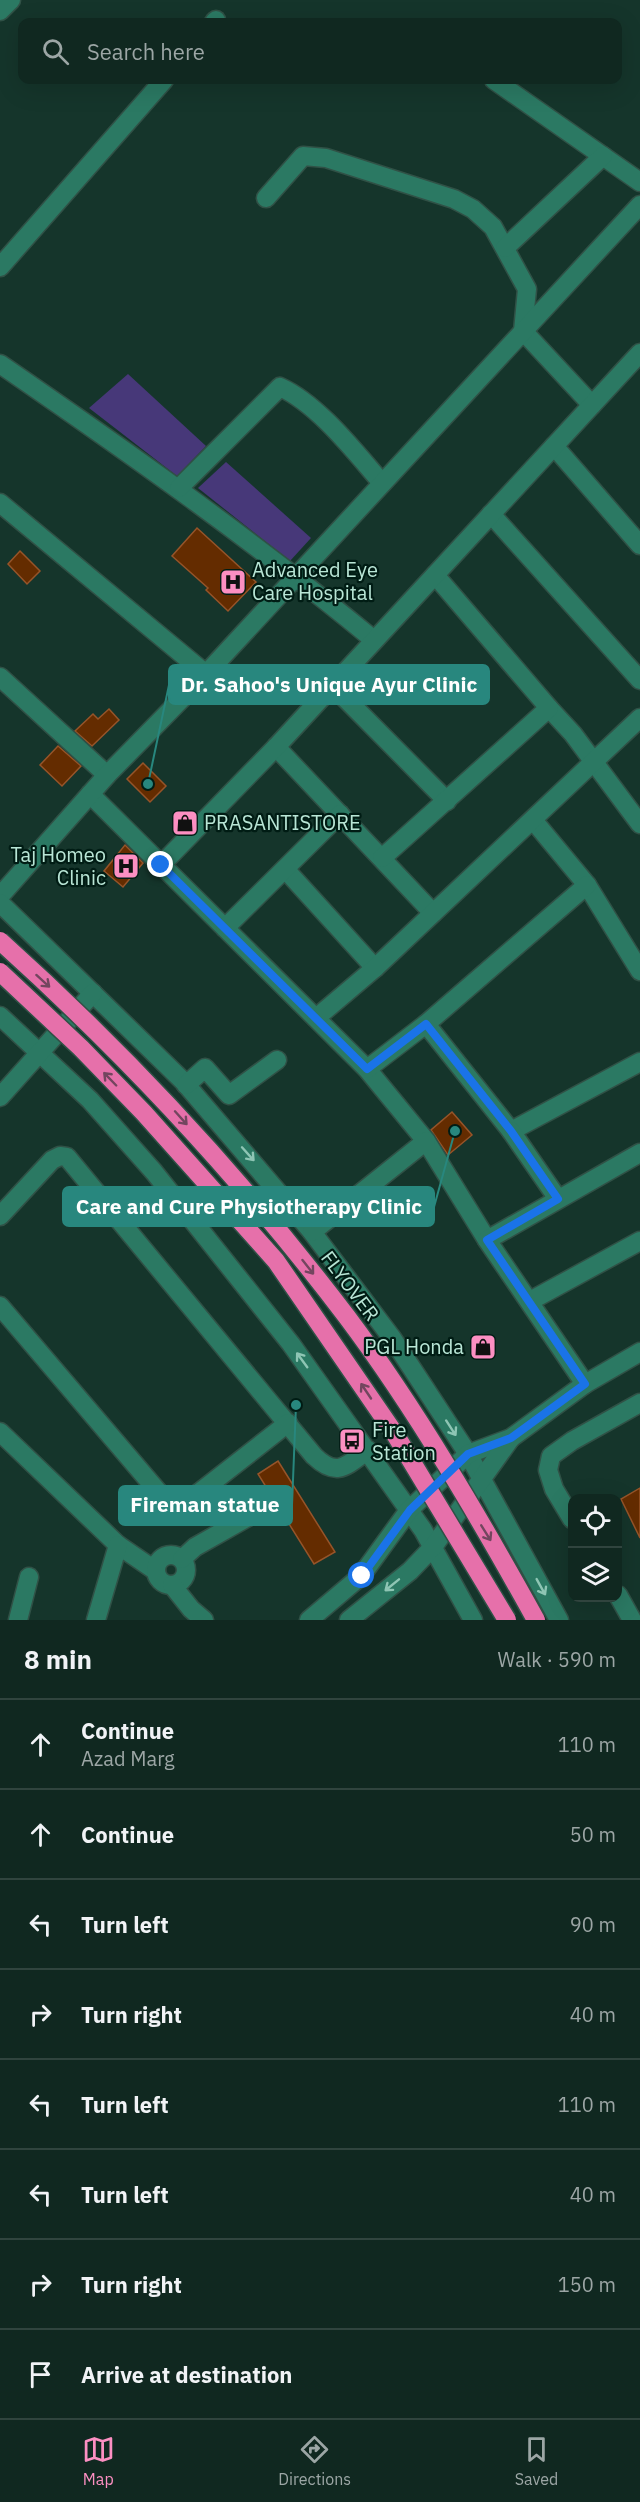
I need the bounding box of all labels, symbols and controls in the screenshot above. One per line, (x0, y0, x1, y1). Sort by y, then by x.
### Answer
search box (18, 18, 622, 84)
icon: search (39, 35, 72, 68)
text: Search here (87, 37, 205, 66)
place label: Advanced Eye Care Hospital (252, 556, 378, 606)
hospital icon: Advanced Eye Care Hospital (218, 567, 248, 597)
callout: Dr. Sahoo's Unique Ayur Clinic (169, 665, 489, 704)
text: Dr. Sahoo's Unique Ayur Clinic (181, 670, 477, 698)
shop icon: PRASANTISTORE (170, 808, 200, 838)
place label: PRASANTISTORE (204, 809, 361, 836)
place label: Taj Homeo Clinic (11, 841, 106, 891)
hospital icon: Taj Homeo Clinic (111, 851, 141, 881)
route end (147, 851, 173, 877)
one-way arrow (36, 973, 51, 988)
one-way arrow (103, 1071, 118, 1086)
one-way arrow (174, 1111, 188, 1126)
one-way arrow (241, 1146, 255, 1161)
callout: Care and Cure Physiotherapy Clinic (63, 1187, 434, 1226)
text: Care and Cure Physiotherapy Clinic (76, 1192, 422, 1220)
street label: FLYOVER (315, 1245, 386, 1326)
one-way arrow (301, 1259, 314, 1275)
shop icon: PGL Honda (468, 1332, 498, 1362)
place label: PGL Honda (364, 1333, 464, 1360)
one-way arrow (296, 1352, 309, 1368)
one-way arrow (360, 1383, 373, 1400)
place label: Fire Station (372, 1416, 436, 1466)
one-way arrow (446, 1419, 458, 1436)
bus stop icon: Fire Station (337, 1426, 367, 1456)
callout: Fireman statue (119, 1486, 292, 1525)
text: Fireman statue (130, 1490, 280, 1518)
map controls (568, 1494, 622, 1602)
button: locate (568, 1494, 622, 1548)
one-way arrow (481, 1524, 493, 1541)
button: layers (568, 1548, 622, 1602)
route start (348, 1562, 374, 1588)
one-way arrow (535, 1578, 547, 1595)
one-way arrow (384, 1579, 400, 1592)
text: 8 min (24, 1642, 92, 1676)
text: Walk · 590 m (498, 1646, 616, 1673)
text: Continue (81, 1716, 174, 1745)
icon: ahead (24, 1728, 57, 1761)
text: 110 m (558, 1731, 616, 1758)
text: Azad Marg (81, 1745, 175, 1772)
icon: ahead (24, 1818, 57, 1851)
text: Continue (81, 1820, 174, 1849)
text: 50 m (570, 1821, 616, 1848)
icon: left (24, 1908, 57, 1941)
text: Turn left (81, 1910, 169, 1939)
text: 90 m (570, 1911, 616, 1938)
icon: right (24, 1998, 57, 2031)
text: Turn right (81, 2000, 182, 2029)
text: 40 m (570, 2001, 616, 2028)
icon: left (24, 2088, 57, 2121)
text: Turn left (81, 2090, 169, 2119)
text: 110 m (558, 2091, 616, 2118)
icon: left (24, 2178, 57, 2211)
text: Turn left (81, 2180, 169, 2209)
text: 40 m (570, 2181, 616, 2208)
icon: right (24, 2268, 57, 2301)
text: Turn right (81, 2270, 182, 2299)
text: 150 m (558, 2271, 616, 2298)
icon: arrive (24, 2358, 57, 2391)
text: Arrive at destination (81, 2360, 292, 2389)
tab: Map (82, 2433, 115, 2489)
tab: Directions (278, 2433, 351, 2489)
tab: Saved (515, 2433, 558, 2489)

